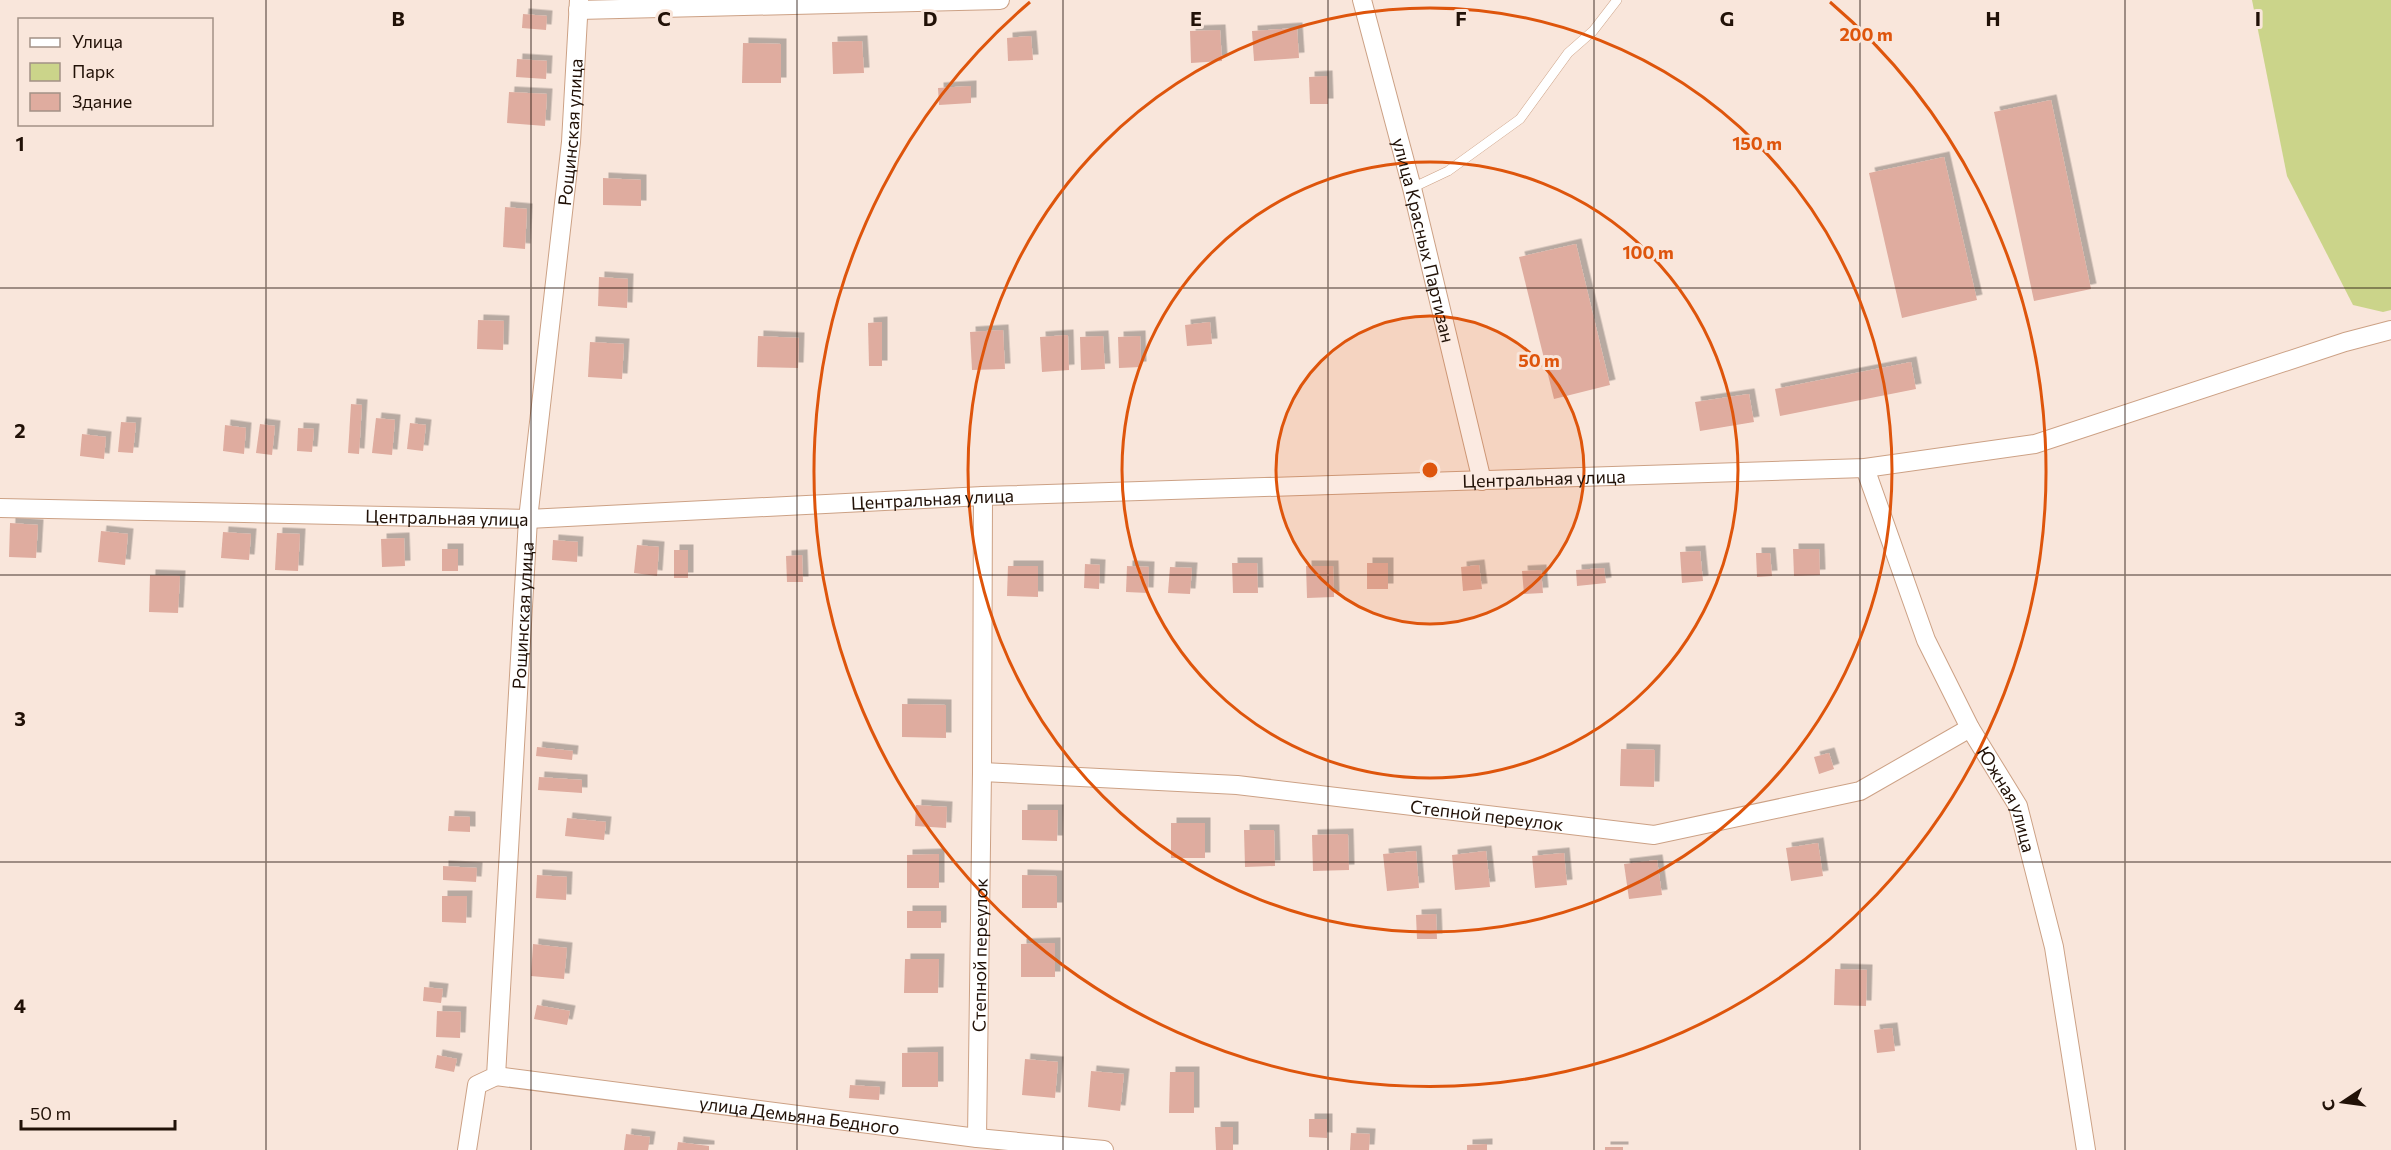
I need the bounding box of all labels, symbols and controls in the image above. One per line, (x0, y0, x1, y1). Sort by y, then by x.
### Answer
text: B (391, 6, 405, 30)
text: C (657, 6, 671, 30)
text: D (923, 6, 937, 30)
text: E (1190, 6, 1202, 30)
text: F (1455, 6, 1467, 30)
text: G (1720, 6, 1734, 30)
text: H (1986, 6, 2001, 30)
text: I (2255, 6, 2261, 30)
legend (18, 18, 213, 126)
text: 200 m (1839, 23, 1893, 45)
text: Улица (72, 30, 123, 52)
street label: Рощинская улица (553, 58, 587, 207)
text: Парк (72, 60, 115, 82)
text: Здание (72, 90, 132, 112)
text: 1 (15, 131, 25, 155)
text: 150 m (1732, 132, 1782, 154)
street label: улица Красных Партизан (1388, 135, 1460, 345)
text: 100 m (1622, 241, 1674, 263)
text: 50 m (1518, 349, 1560, 371)
text: 2 (14, 418, 26, 442)
centre of rings (1420, 460, 1440, 480)
street label: Центральная улица (1462, 465, 1626, 492)
street label: Центральная улица (850, 484, 1014, 514)
street label: Центральная улица (365, 505, 529, 530)
street label: Рощинская улица (507, 541, 538, 690)
text: 3 (14, 706, 26, 730)
street label: Южная улица (1973, 742, 2040, 855)
street label: Степной переулок (1409, 795, 1565, 835)
street label: Степной переулок (967, 877, 992, 1032)
text: 4 (14, 993, 26, 1017)
north arrow (2313, 1072, 2373, 1132)
street label: улица Демьяна Бедного (698, 1091, 901, 1139)
scale bar (21, 1093, 176, 1131)
text: С (2317, 1098, 2338, 1113)
text: 50 m (30, 1102, 71, 1124)

